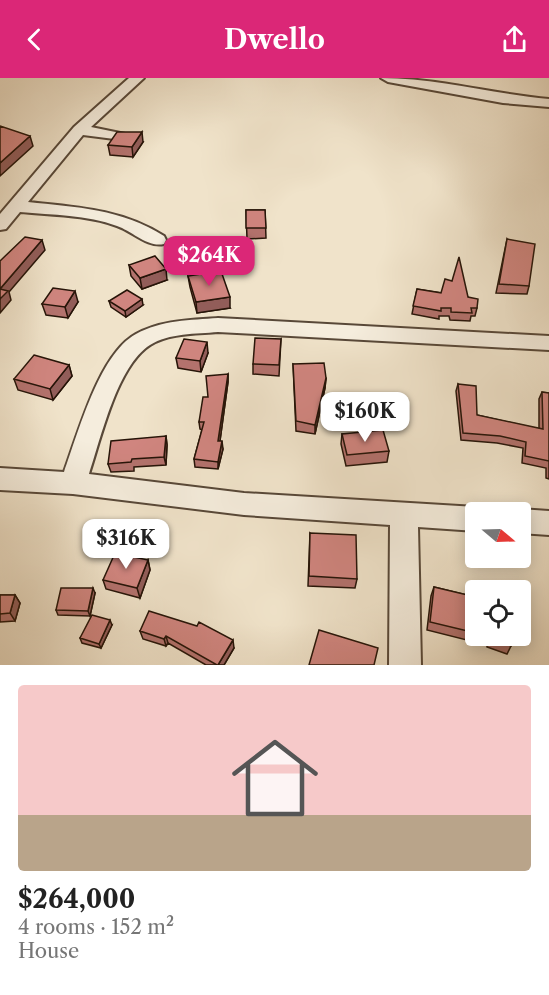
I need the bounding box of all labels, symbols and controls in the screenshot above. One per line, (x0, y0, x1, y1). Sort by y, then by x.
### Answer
icon: back (18, 23, 51, 56)
text: Dwello (224, 23, 325, 56)
icon: share (498, 23, 531, 56)
pin: $264K (167, 236, 251, 287)
text: $264K (178, 243, 240, 267)
pin: $160K (323, 392, 407, 443)
text: $160K (335, 399, 395, 423)
north arrow (465, 502, 531, 568)
map controls (465, 502, 531, 646)
pin: $316K (84, 519, 168, 570)
text: $316K (96, 526, 156, 550)
button: locate (465, 580, 531, 646)
icon: home (221, 724, 329, 832)
text: $264,000 (18, 883, 135, 915)
text: 4 rooms · 152 m² (18, 915, 174, 939)
text: House (18, 939, 79, 963)

